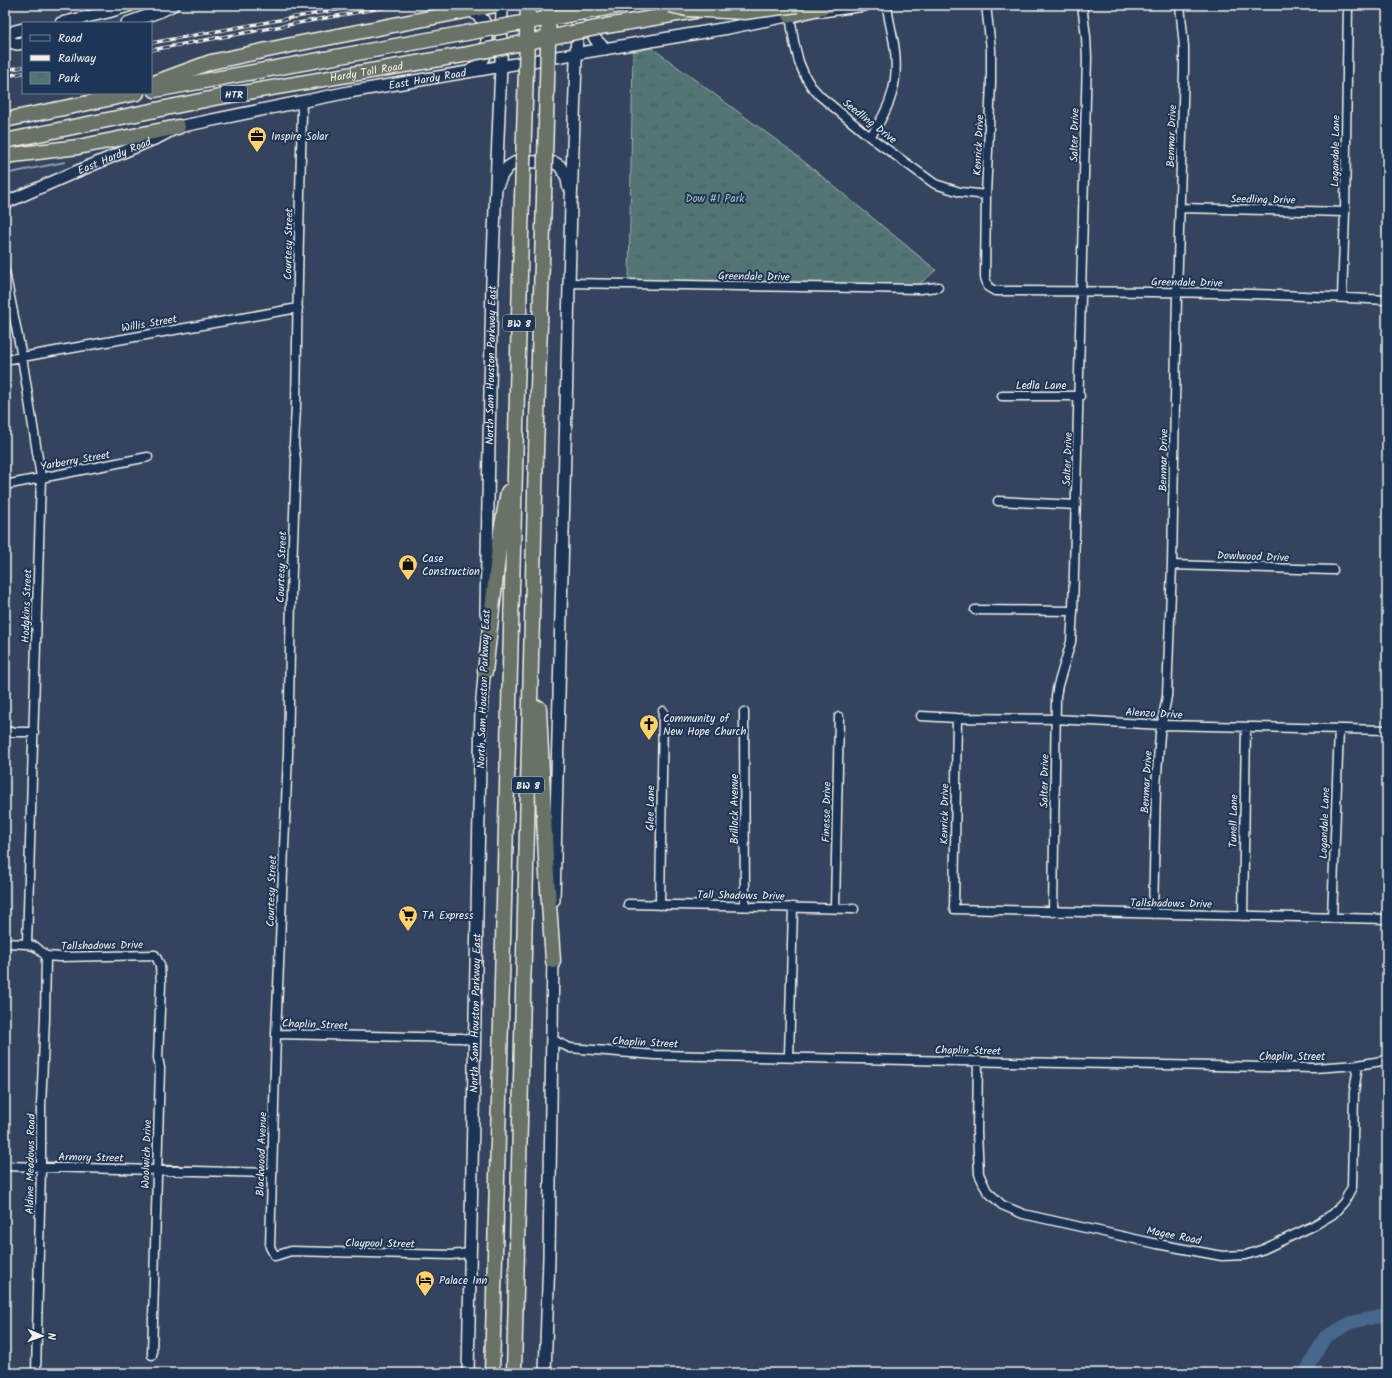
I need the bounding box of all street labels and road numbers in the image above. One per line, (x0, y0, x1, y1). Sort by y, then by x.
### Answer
street label: Hardy Toll Road (328, 57, 405, 88)
street label: East Hardy Road (387, 64, 468, 95)
road number: HTR (221, 86, 247, 102)
street label: Seedling Drive (838, 95, 901, 149)
street label: Benmar Drive (1162, 104, 1182, 168)
street label: Salter Drive (1066, 108, 1084, 162)
street label: Kenrick Drive (968, 114, 990, 176)
street label: Logandale Lane (1326, 115, 1346, 187)
street label: East Hardy Road (75, 133, 155, 180)
street label: Seedling Drive (1230, 190, 1296, 210)
street label: Courtesy Street (279, 207, 299, 280)
street label: Greendale Drive (718, 267, 790, 287)
street label: Greendale Drive (1151, 273, 1223, 293)
street label: North Sam Houston Parkway East (481, 284, 502, 445)
street label: Willis Street (120, 310, 179, 338)
road number: BW 8 (503, 315, 535, 331)
street label: Ledla Lane (1016, 377, 1066, 395)
street label: Benmar Drive (1154, 428, 1174, 492)
street label: Salter Drive (1058, 432, 1078, 486)
street label: Yarberry Street (39, 446, 112, 476)
street label: Courtesy Street (272, 530, 292, 603)
street label: Dowlwood Drive (1216, 547, 1290, 567)
street label: Hodgkins Street (17, 568, 37, 643)
street label: North Sam Houston Parkway East (472, 608, 496, 769)
street label: Alenzo Drive (1125, 704, 1183, 724)
street label: Benmar Drive (1136, 750, 1158, 814)
street label: Salter Drive (1036, 754, 1054, 808)
street label: Brillock Avenue (726, 774, 744, 844)
road number: BW 8 (512, 777, 544, 793)
street label: Finesse Drive (817, 781, 837, 843)
street label: Kenrick Drive (935, 783, 955, 845)
street label: Glee Lane (642, 785, 660, 831)
street label: Logandale Lane (1315, 787, 1335, 859)
street label: Tunell Lane (1225, 794, 1243, 848)
street label: Courtesy Street (262, 854, 282, 927)
street label: Tall Shadows Drive (697, 886, 785, 906)
street label: Tallshadows Drive (1130, 894, 1212, 914)
street label: North Sam Houston Parkway East (466, 932, 487, 1093)
street label: Tallshadows Drive (61, 936, 143, 956)
street label: Chaplin Street (281, 1015, 349, 1035)
street label: Chaplin Street (611, 1032, 679, 1054)
street label: Chaplin Street (935, 1041, 1002, 1061)
street label: Chaplin Street (1259, 1048, 1326, 1066)
street label: Blackwood Avenue (252, 1111, 272, 1197)
street label: Aldine Meadows Road (21, 1113, 41, 1214)
street label: Woolwich Drive (137, 1119, 157, 1189)
street label: Armory Street (58, 1148, 124, 1168)
street label: Magee Road (1145, 1222, 1203, 1250)
street label: Claypool Street (345, 1234, 416, 1254)

